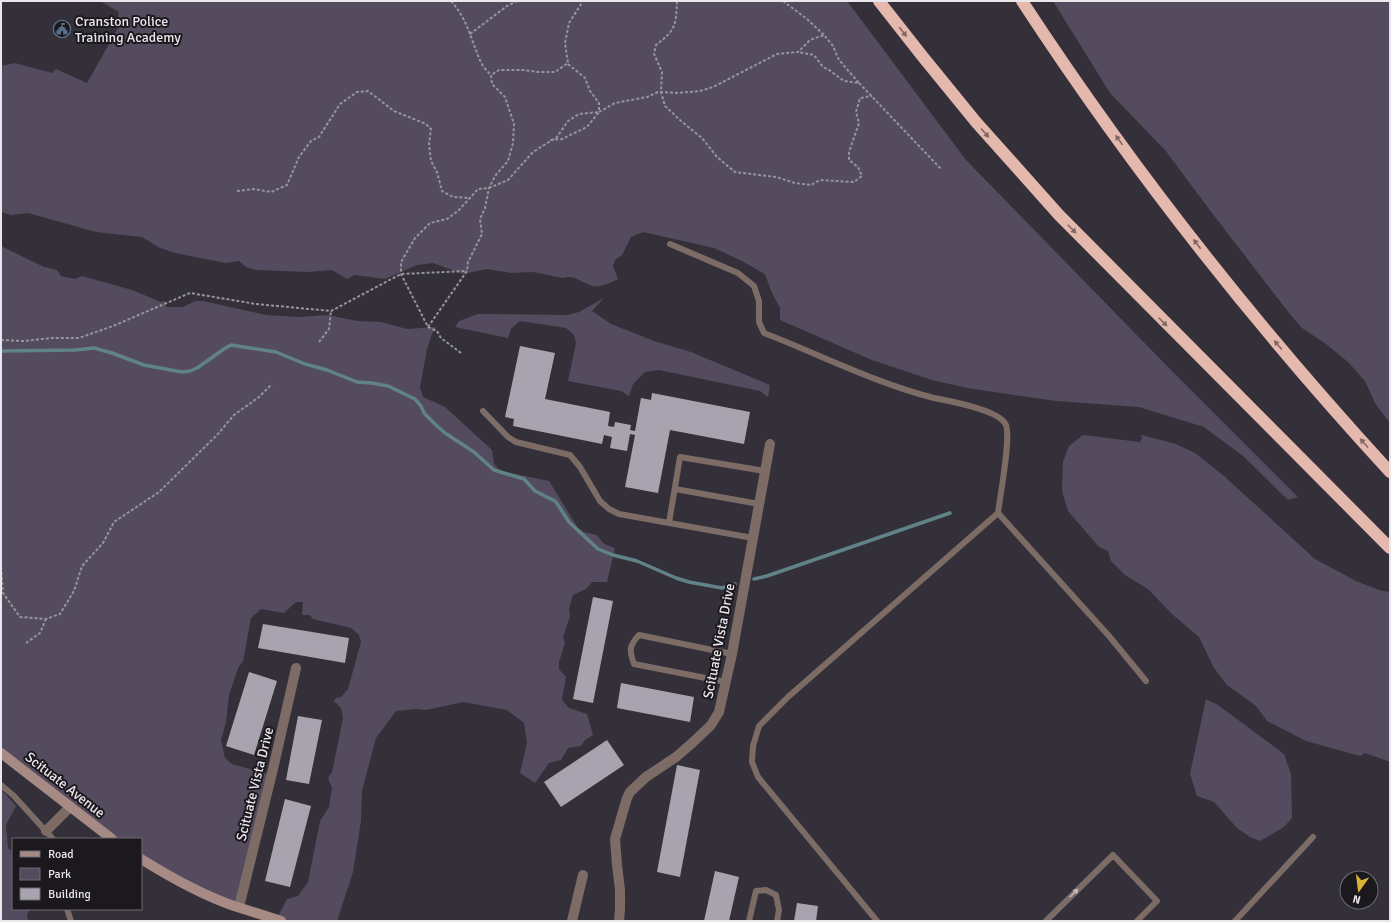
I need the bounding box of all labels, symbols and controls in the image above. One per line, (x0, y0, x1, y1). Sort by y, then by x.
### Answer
place label: Cranston Police Training Academy (75, 13, 181, 46)
public building icon: Cranston Police Training Academy (52, 19, 72, 39)
one-way arrow (898, 27, 907, 37)
one-way arrow (980, 128, 989, 137)
one-way arrow (1115, 135, 1123, 145)
one-way arrow (1067, 224, 1077, 234)
one-way arrow (1192, 239, 1201, 250)
one-way arrow (1159, 317, 1168, 326)
one-way arrow (1274, 340, 1283, 351)
one-way arrow (1359, 438, 1368, 448)
street label: Scituate Vista Drive (699, 582, 739, 700)
street label: Scituate Vista Drive (233, 725, 277, 843)
street label: Scituate Avenue (22, 749, 108, 821)
legend (12, 838, 142, 910)
text: Road (48, 847, 74, 862)
text: Park (48, 867, 71, 882)
north arrow (1339, 870, 1379, 910)
text: Building (48, 887, 91, 902)
one-way arrow (1069, 888, 1079, 898)
text: N (1351, 892, 1362, 906)

